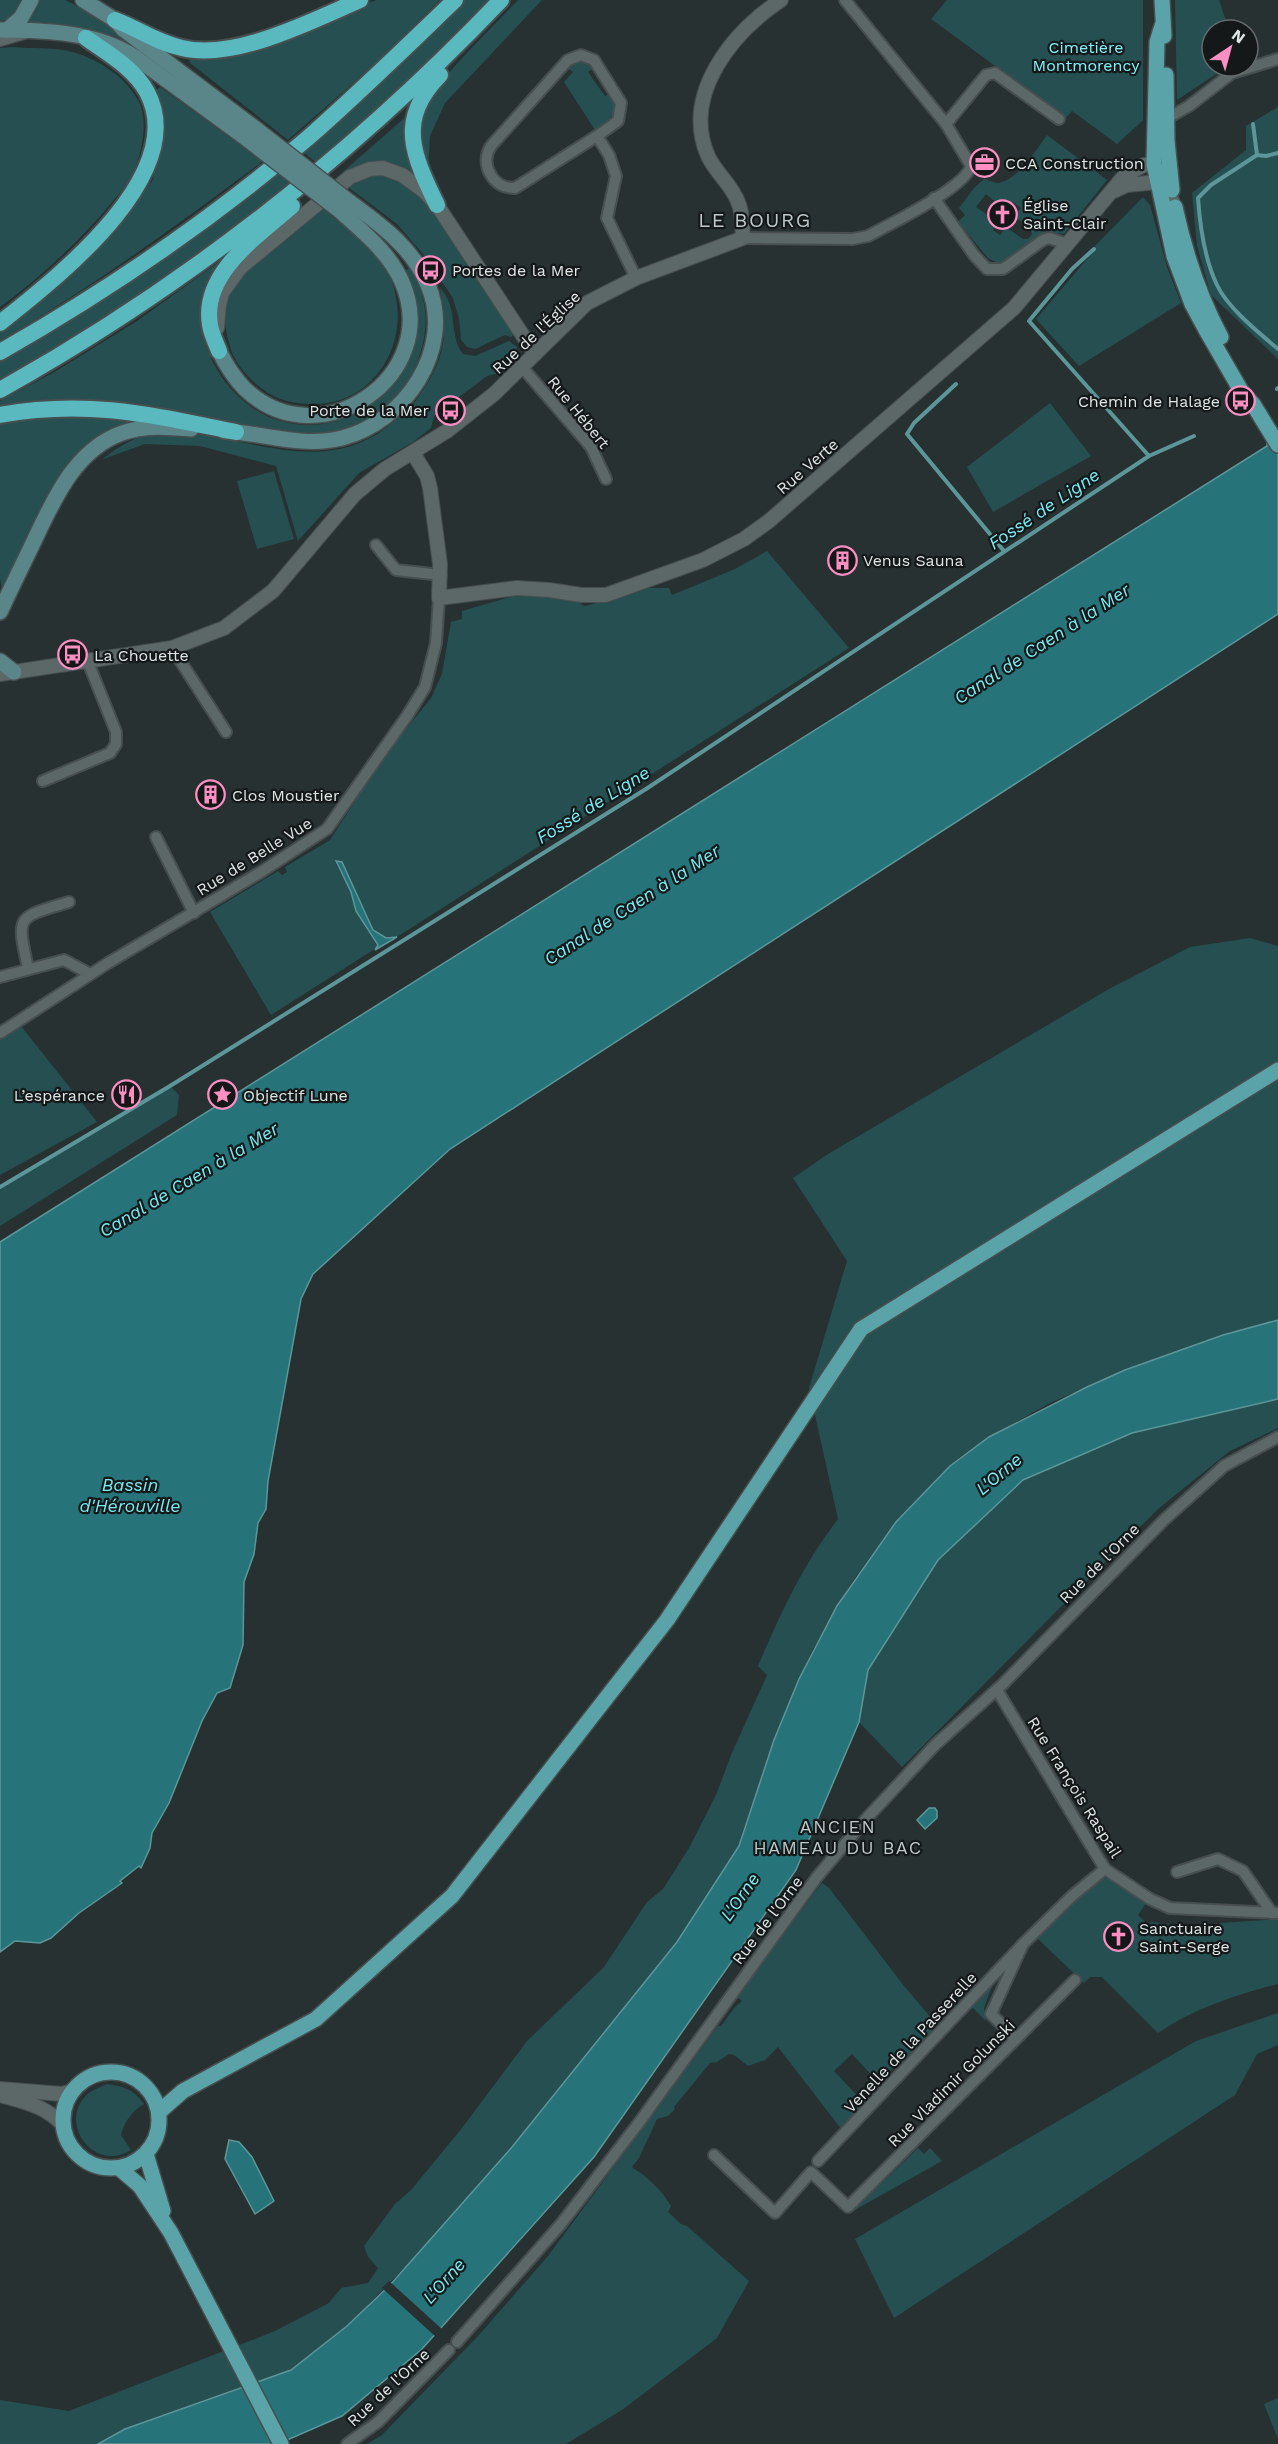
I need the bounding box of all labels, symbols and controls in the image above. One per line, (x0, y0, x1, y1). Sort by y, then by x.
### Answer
north arrow (1200, 18, 1260, 78)
text: N (1228, 25, 1249, 47)
park label: Cimetière Montmorency (1033, 38, 1140, 75)
office icon: CCA Construction (968, 147, 1000, 179)
place label: CCA Construction (1005, 154, 1144, 173)
place label: Église Saint-Clair (1023, 196, 1107, 233)
church icon: Église Saint-Clair (986, 198, 1018, 230)
district label: LE BOURG (698, 208, 812, 232)
bus stop icon: Portes de la Mer (415, 254, 447, 286)
place label: Portes de la Mer (452, 261, 581, 280)
street label: Rue de l'Église (488, 287, 584, 378)
street label: Rue Hébert (544, 372, 614, 453)
bus stop icon: Chemin de Halage (1225, 385, 1257, 417)
place label: Chemin de Halage (1078, 392, 1220, 411)
bus stop icon: Porte de la Mer (434, 394, 466, 426)
place label: Porte de la Mer (309, 401, 429, 420)
street label: Rue Verte (773, 434, 842, 498)
water label: Fossé de Ligne (984, 464, 1103, 554)
building icon: Venus Sauna (826, 544, 858, 576)
place label: Venus Sauna (863, 551, 964, 570)
water label: Canal de Caen à la Mer (950, 578, 1134, 708)
bus stop icon: La Chouette (57, 639, 89, 671)
place label: La Chouette (94, 646, 189, 665)
water label: Fossé de Ligne (532, 761, 653, 848)
building icon: Clos Moustier (195, 779, 227, 811)
place label: Clos Moustier (232, 786, 340, 805)
street label: Rue de Belle Vue (193, 813, 315, 900)
water label: Canal de Caen à la Mer (540, 839, 724, 969)
restaurant icon: L’espérance (110, 1079, 142, 1111)
place icon: Objectif Lune (206, 1079, 238, 1111)
place label: L’espérance (14, 1086, 105, 1105)
place label: Objectif Lune (243, 1086, 348, 1105)
water label: Canal de Caen à la Mer (95, 1117, 283, 1241)
water label: L'Orne (971, 1448, 1026, 1499)
water label: Bassin d'Hérouville (80, 1474, 180, 1516)
street label: Rue de l'Orne (1055, 1519, 1143, 1607)
street label: Rue François Raspail (1023, 1713, 1126, 1861)
district label: ANCIEN HAMEAU DU BAC (753, 1816, 923, 1858)
water label: L'Orne (716, 1869, 764, 1925)
street label: Rue de l'Orne (728, 1872, 807, 1968)
place label: Sanctuaire Saint-Serge (1139, 1919, 1230, 1956)
church icon: Sanctuaire Saint-Serge (1102, 1921, 1134, 1953)
street label: Venelle de la Passerelle (840, 1968, 981, 2117)
street label: Rue Vladimir Golunski (884, 2016, 1019, 2151)
water label: L'Orne (418, 2254, 469, 2308)
street label: Rue de l'Orne (343, 2344, 433, 2430)

